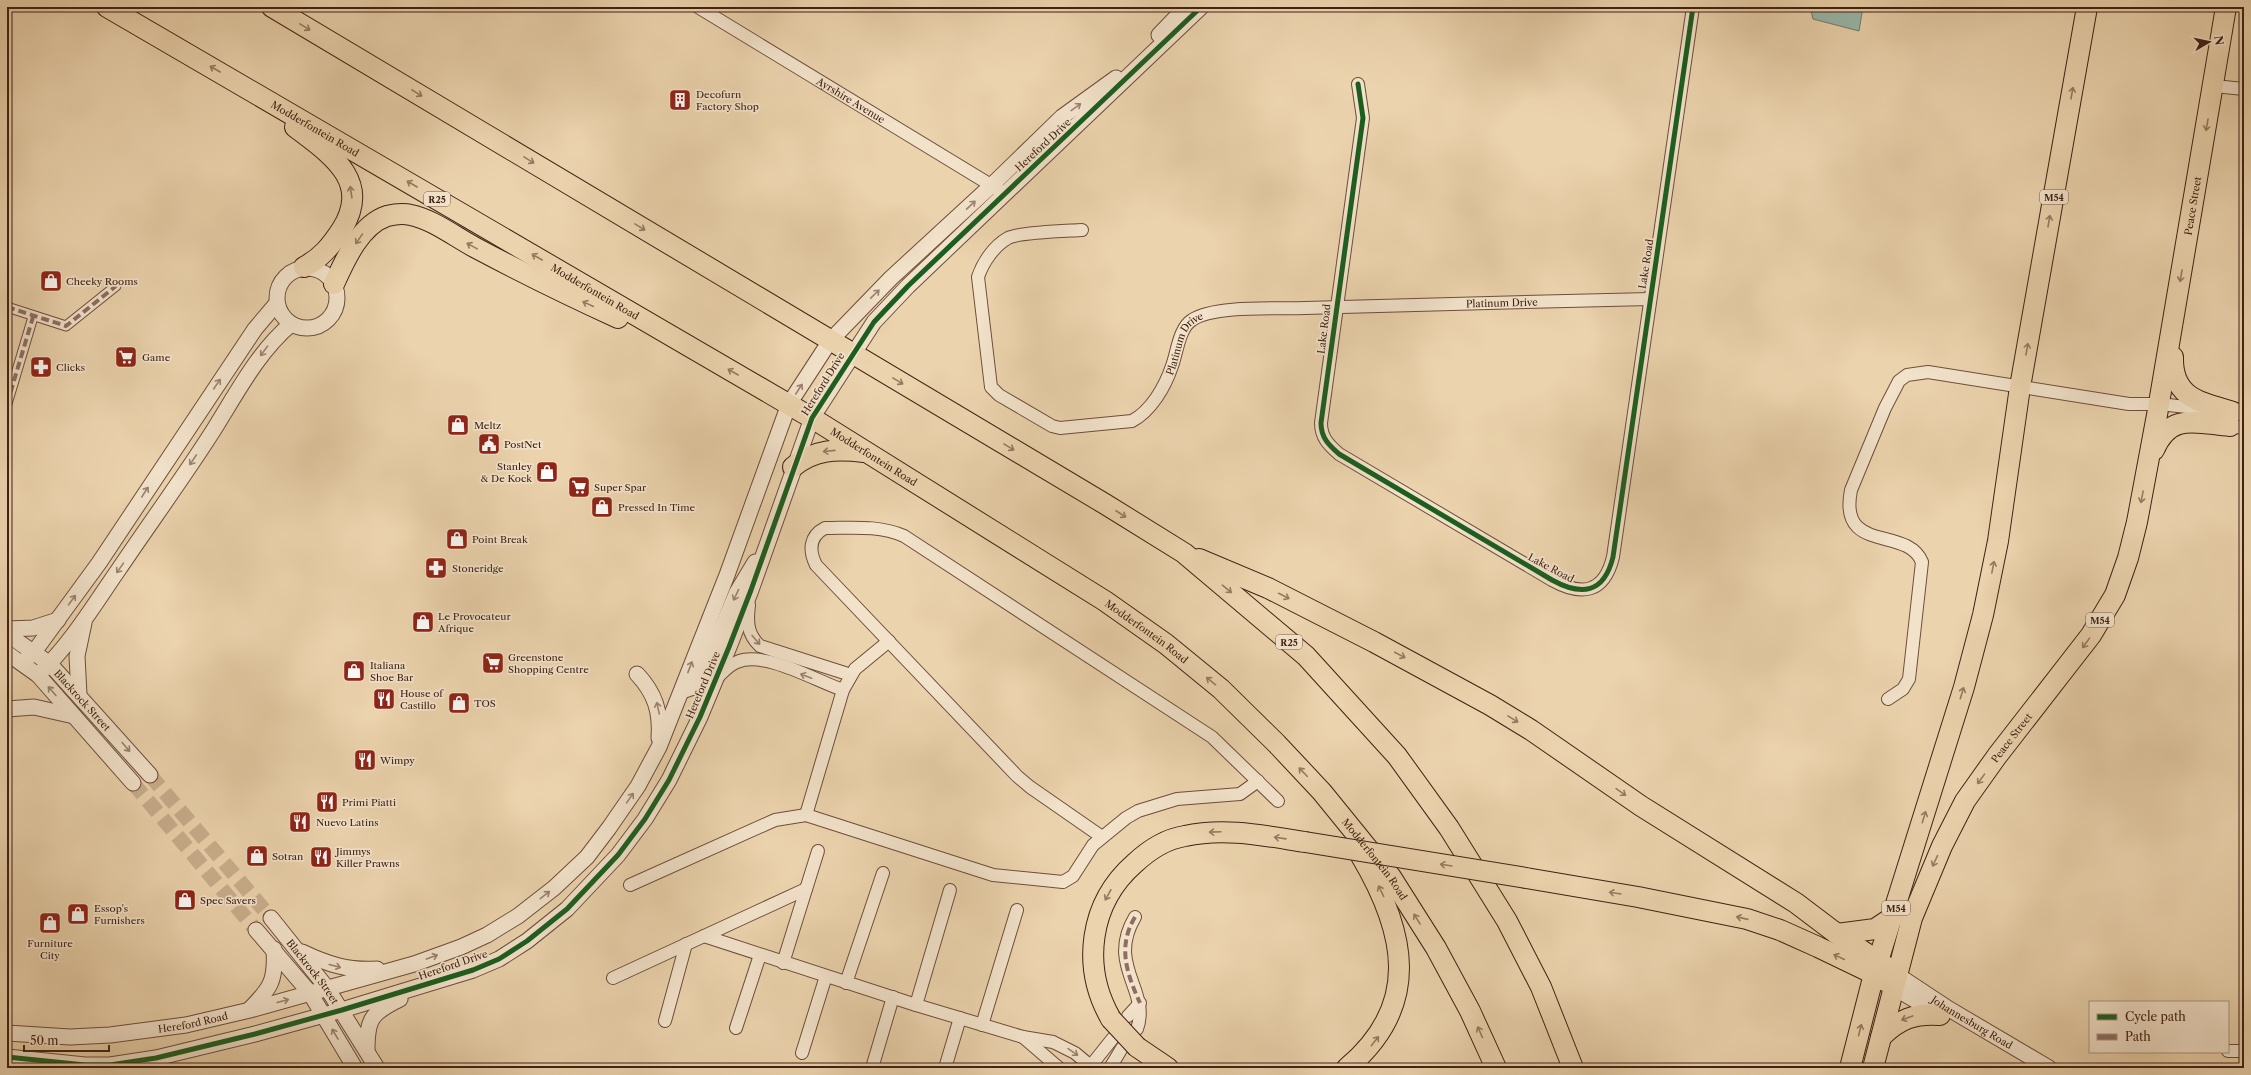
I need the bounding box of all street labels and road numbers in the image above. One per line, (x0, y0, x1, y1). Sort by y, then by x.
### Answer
street label: Ayrshire Avenue (813, 74, 888, 126)
street label: Modderfontein Road (269, 98, 362, 159)
street label: Hereford Drive (1012, 115, 1074, 174)
street label: Peace Street (2181, 175, 2204, 236)
road number: M54 (2040, 190, 2068, 204)
road number: R25 (424, 192, 450, 206)
street label: Lake Road (1636, 238, 1656, 290)
street label: Modderfontein Road (549, 261, 641, 322)
street label: Platinum Drive (1466, 295, 1538, 310)
street label: Lake Road (1314, 303, 1334, 355)
street label: Platinum Drive (1163, 309, 1205, 377)
street label: Hereford Drive (798, 350, 848, 418)
street label: Modderfontein Road (828, 425, 920, 489)
street label: Lake Road (1526, 550, 1576, 586)
street label: Modderfontein Road (1103, 597, 1191, 666)
road number: M54 (2086, 613, 2114, 627)
road number: R25 (1276, 635, 1302, 649)
street label: Hereford Drive (683, 649, 723, 721)
street label: Blackrock Street (51, 667, 114, 734)
street label: Peace Street (1988, 710, 2035, 765)
street label: Modderfontein Road (1339, 816, 1410, 902)
road number: M54 (1882, 901, 1910, 915)
street label: Blackrock Street (284, 936, 342, 1007)
street label: Hereford Drive (417, 947, 490, 983)
street label: Johannesburg Road (1927, 992, 2015, 1052)
street label: Hereford Road (157, 1009, 229, 1035)

